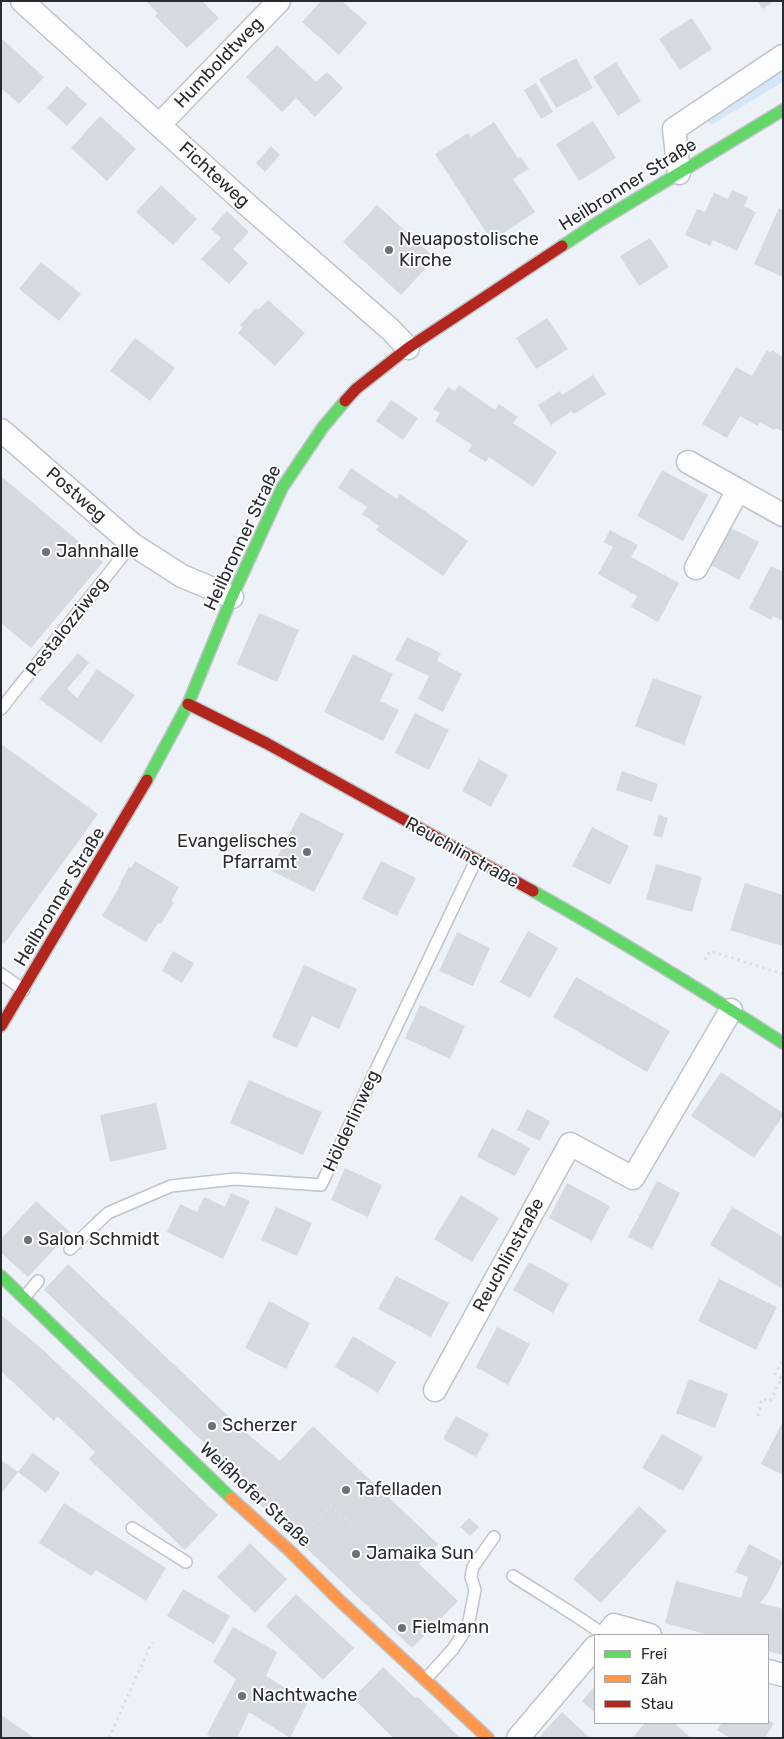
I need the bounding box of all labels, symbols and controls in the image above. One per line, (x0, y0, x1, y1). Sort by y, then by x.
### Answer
street label: Humboldtweg (170, 13, 268, 113)
street label: Heilbronner Straße (555, 134, 701, 236)
street label: Fichteweg (174, 138, 254, 212)
place label: Neuapostolische Kirche (399, 229, 539, 272)
marker: Neuapostolische Kirche (383, 244, 395, 256)
street label: Heilbronner Straße (200, 462, 286, 614)
street label: Postweg (41, 463, 111, 527)
place label: Jahnhalle (56, 541, 139, 563)
marker: Jahnhalle (40, 546, 52, 558)
street label: Pestalozziweg (22, 573, 112, 681)
street label: Reuchlinstraße (401, 813, 523, 893)
street label: Heilbronner Straße (10, 824, 110, 970)
place label: Evangelisches Pfarramt (177, 831, 297, 874)
marker: Evangelisches Pfarramt (301, 846, 313, 858)
street label: Hölderlinweg (319, 1067, 385, 1175)
street label: Reuchlinstraße (469, 1194, 549, 1316)
place label: Salon Schmidt (38, 1229, 159, 1251)
marker: Salon Schmidt (22, 1234, 34, 1246)
place label: Scherzer (222, 1415, 297, 1437)
marker: Scherzer (206, 1420, 218, 1432)
street label: Weißhofer Straße (195, 1438, 315, 1552)
place label: Tafelladen (356, 1479, 442, 1501)
marker: Tafelladen (340, 1484, 352, 1496)
place label: Jamaika Sun (366, 1543, 474, 1565)
marker: Jamaika Sun (350, 1548, 362, 1560)
place label: Fielmann (412, 1617, 489, 1639)
marker: Fielmann (396, 1622, 408, 1634)
legend (594, 1634, 769, 1724)
text: Frei (641, 1645, 667, 1663)
text: Zäh (641, 1670, 667, 1688)
place label: Nachtwache (252, 1685, 357, 1707)
marker: Nachtwache (236, 1690, 248, 1702)
text: Stau (641, 1695, 674, 1713)

